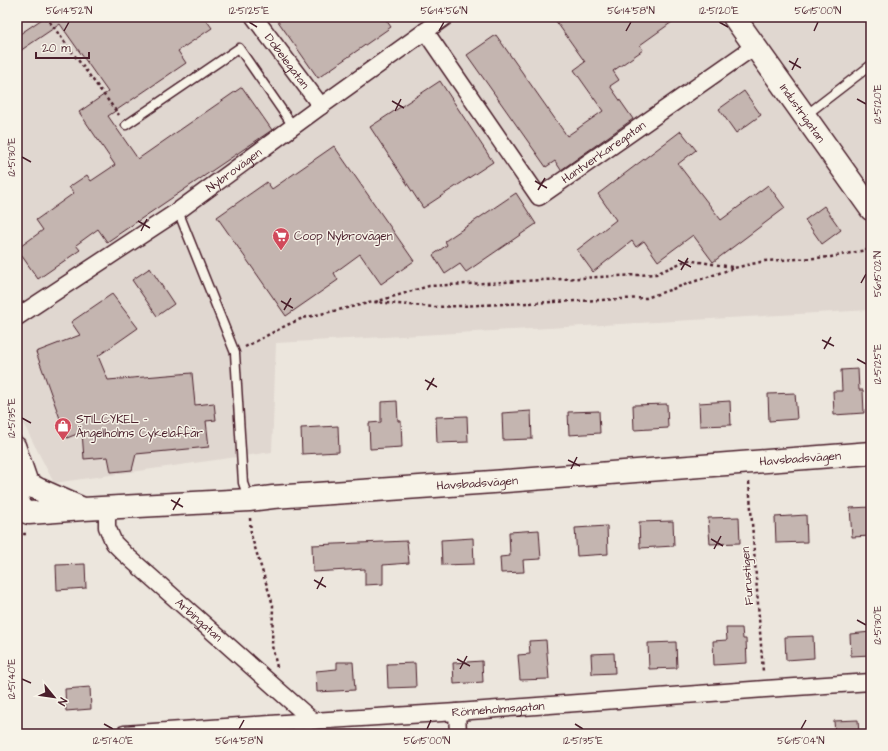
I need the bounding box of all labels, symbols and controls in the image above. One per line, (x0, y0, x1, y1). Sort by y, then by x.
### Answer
text: 56°14'52"N (46, 4, 92, 18)
text: 12°51'25"E (229, 4, 269, 18)
text: 56°14'56"N (420, 4, 468, 18)
text: 56°14'58"N (607, 4, 655, 18)
text: 12°51'20"E (699, 4, 739, 18)
text: 56°15'00"N (795, 4, 841, 18)
street label: Dobelegatan (260, 30, 313, 92)
scale bar (36, 34, 89, 60)
text: 20 m (42, 40, 71, 57)
street label: Industrigatan (775, 80, 829, 146)
text: 12°51'20"E (871, 84, 885, 124)
street label: Hantverkaregatan (558, 117, 649, 188)
text: 12°51'30"E (5, 137, 19, 176)
street label: Nybrovägen (203, 144, 265, 197)
supermarket icon: Coop Nybrovägen (271, 226, 291, 251)
place label: Coop Nybrovägen (294, 228, 393, 246)
text: 56°15'02"N (871, 251, 885, 297)
text: 12°51'25"E (871, 344, 885, 384)
text: 12°51'35"E (5, 398, 19, 438)
place label: STILCYKEL - Ängelholms Cykelaffär (76, 411, 203, 443)
shop icon: STILCYKEL - Ängelholms Cykelaffär (53, 416, 73, 441)
street label: Havsbadsvägen (759, 447, 842, 471)
street label: Havsbadsvägen (436, 472, 519, 495)
street label: Furustigen (737, 546, 759, 606)
street label: Arbingatan (171, 594, 226, 646)
text: 12°51'30"E (871, 605, 885, 644)
text: 12°51'40"E (5, 659, 19, 699)
north arrow (34, 677, 74, 717)
text: N (54, 695, 71, 708)
street label: Rönneholmsgatan (451, 697, 545, 721)
text: 12°51'40"E (93, 734, 133, 748)
text: 56°14'58"N (215, 734, 263, 748)
text: 56°15'00"N (404, 734, 450, 748)
text: 12°51'35"E (563, 734, 603, 748)
text: 56°15'04"N (777, 734, 825, 748)

